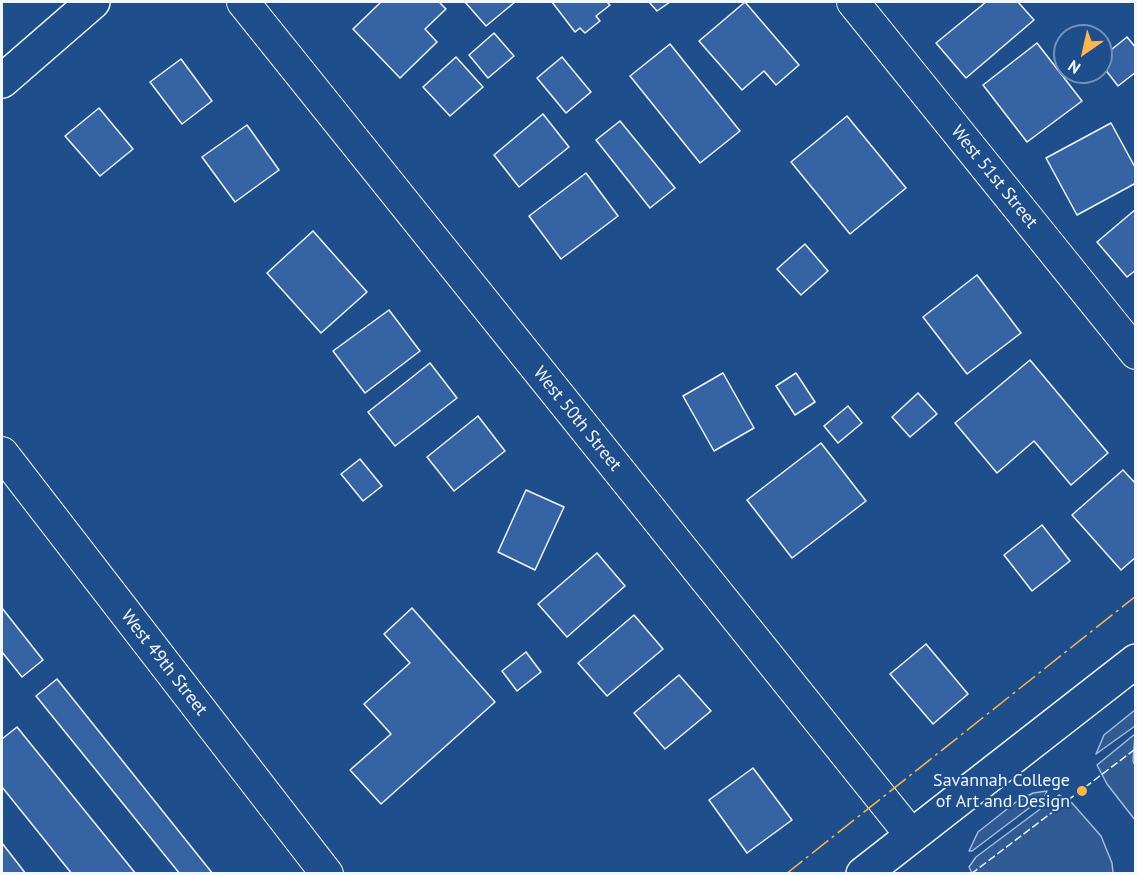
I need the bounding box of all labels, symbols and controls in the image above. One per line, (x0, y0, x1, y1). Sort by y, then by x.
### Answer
north arrow (1053, 24, 1113, 84)
text: N (1064, 56, 1084, 78)
street label: West 51st Street (946, 121, 1042, 233)
street label: West 50th Street (528, 362, 626, 476)
street label: West 49th Street (116, 606, 212, 720)
place label: Savannah College of Art and Design (933, 770, 1070, 812)
marker: Savannah College of Art and Design (1075, 784, 1089, 798)

